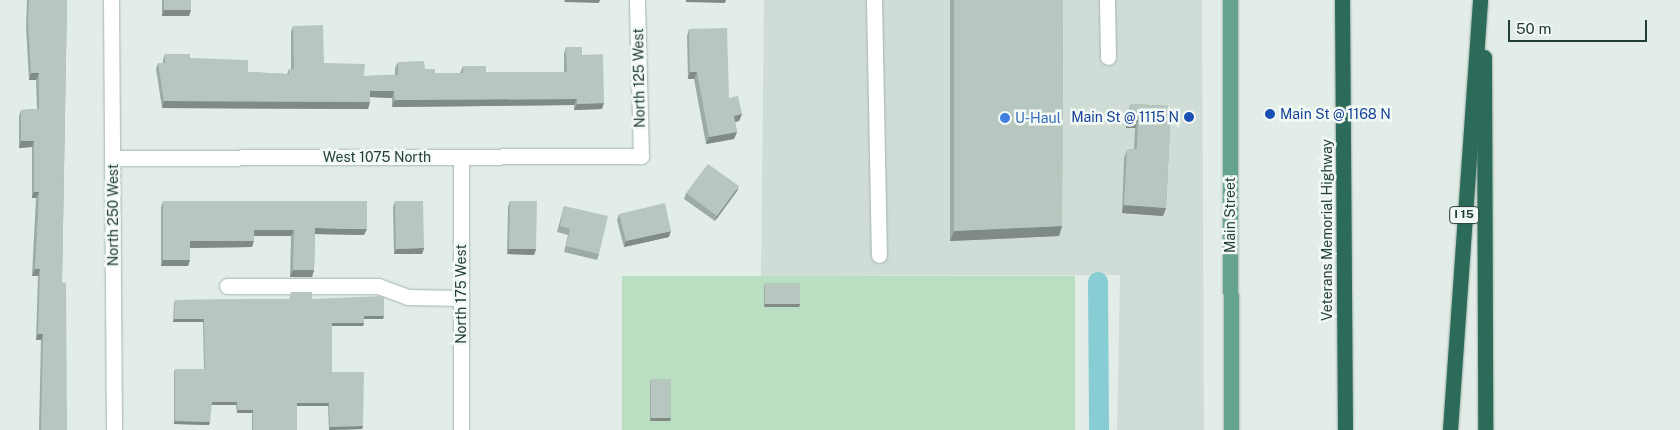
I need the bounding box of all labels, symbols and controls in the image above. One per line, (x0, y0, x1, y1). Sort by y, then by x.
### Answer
scale bar (1510, 10, 1649, 42)
text: 50 m (1516, 20, 1551, 37)
street label: North 125 West (630, 28, 648, 128)
place label: Main St @ 1168 N (1280, 106, 1391, 122)
marker: Main St @ 1168 N (1264, 108, 1276, 120)
place label: Main St @ 1115 N (1071, 109, 1179, 125)
place label: U-Haul (1015, 110, 1061, 126)
marker: Main St @ 1115 N (1183, 111, 1195, 123)
marker: U-Haul (999, 112, 1011, 124)
street label: Veterans Memorial Highway (1319, 139, 1335, 321)
street label: West 1075 North (323, 149, 431, 165)
street label: North 250 West (105, 164, 121, 266)
street label: Main Street (1222, 177, 1238, 253)
road number: I 15 (1449, 206, 1479, 224)
street label: North 175 West (453, 244, 469, 344)

